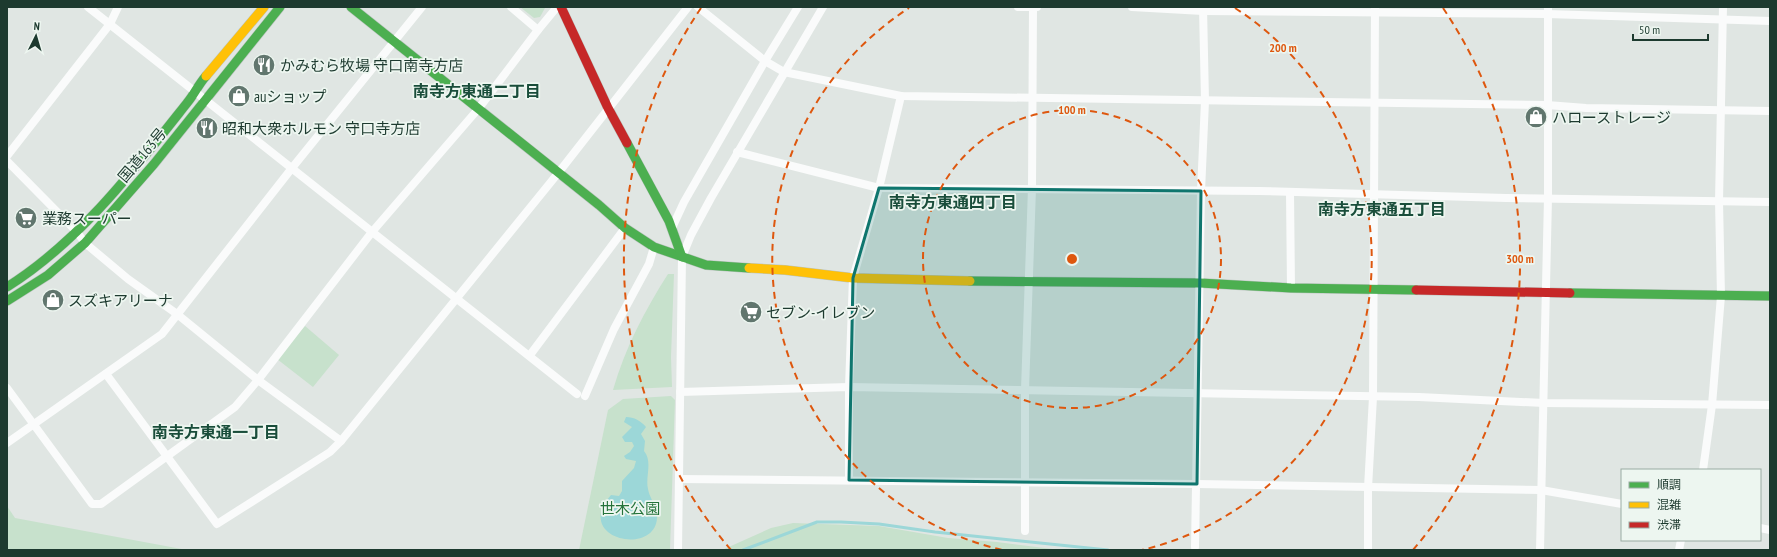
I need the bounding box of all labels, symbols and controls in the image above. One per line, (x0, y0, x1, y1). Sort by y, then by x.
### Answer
north arrow (16, 16, 56, 56)
scale bar (1633, 16, 1708, 42)
text: N (33, 19, 40, 33)
text: 50 m (1639, 22, 1660, 37)
text: 200 m (1269, 40, 1297, 55)
restaurant icon: かみむら牧場 守口南寺方店 (251, 52, 277, 78)
place label: かみむら牧場 守口南寺方店 (280, 56, 463, 75)
district label: 南寺方東通二丁目 (413, 81, 541, 101)
shop icon: auショップ (226, 83, 252, 109)
place label: auショップ (254, 87, 327, 106)
text: 100 m (1058, 102, 1086, 117)
shop icon: ハローストレージ (1523, 104, 1549, 130)
place label: ハローストレージ (1552, 108, 1671, 127)
restaurant icon: 昭和大衆ホルモン 守口寺方店 (194, 115, 220, 141)
place label: 昭和大衆ホルモン 守口寺方店 (222, 119, 420, 138)
street label: 国道163号 (114, 124, 170, 186)
district label: 南寺方東通四丁目 (889, 192, 1017, 212)
district label: 南寺方東通五丁目 (1318, 199, 1446, 219)
supermarket icon: 業務スーパー (13, 205, 39, 231)
place label: 業務スーパー (42, 209, 132, 228)
text: 300 m (1506, 251, 1534, 266)
centre of rings (1065, 252, 1079, 266)
shop icon: スズキアリーナ (40, 287, 66, 313)
place label: スズキアリーナ (68, 291, 173, 310)
supermarket icon: セブン-イレブン (738, 299, 764, 325)
place label: セブン-イレブン (766, 303, 875, 322)
district label: 南寺方東通一丁目 (152, 422, 280, 442)
legend (1621, 469, 1761, 541)
text: 順調 (1657, 477, 1681, 492)
text: 混雑 (1657, 497, 1681, 512)
park label: 世木公園 (600, 499, 660, 518)
text: 渋滞 (1657, 517, 1681, 532)

